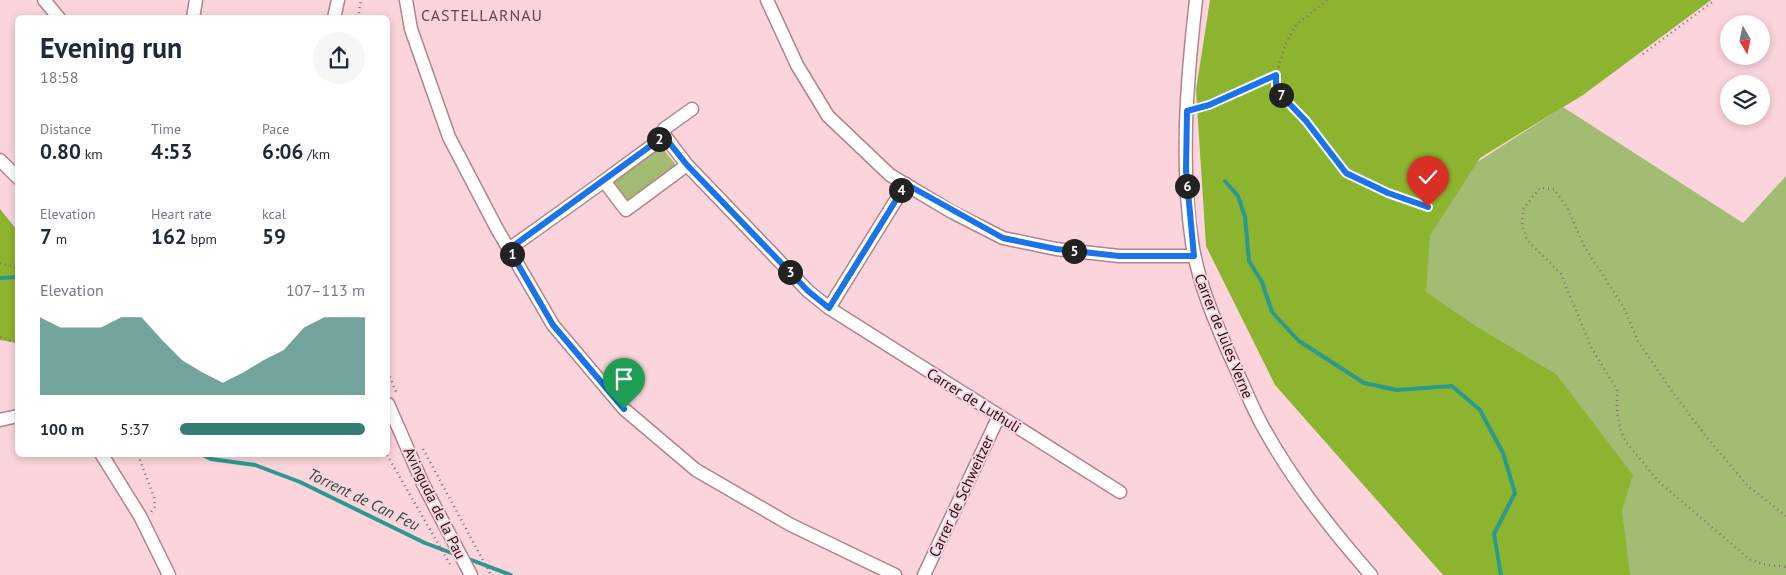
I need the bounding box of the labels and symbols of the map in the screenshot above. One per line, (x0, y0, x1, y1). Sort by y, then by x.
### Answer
district label: CASTELLARNAU (421, 5, 543, 25)
north arrow (1720, 15, 1770, 65)
pin: 7 (1268, 82, 1294, 108)
pin: 2 (646, 126, 672, 152)
pin (1407, 156, 1449, 207)
pin: 6 (1174, 174, 1200, 198)
pin: 4 (888, 178, 914, 202)
pin: 5 (1062, 238, 1086, 264)
pin: 1 (500, 242, 524, 266)
pin: 3 (778, 260, 802, 284)
street label: Carrer de Jules Verne (1190, 271, 1258, 401)
pin (603, 358, 645, 409)
street label: Carrer de Luthuli (923, 363, 1025, 437)
street label: Carrer de Schweitzer (924, 432, 998, 560)
street label: Avinguda de la Pau (400, 444, 470, 562)
water label: Torrent de Can Feu (305, 463, 423, 535)

